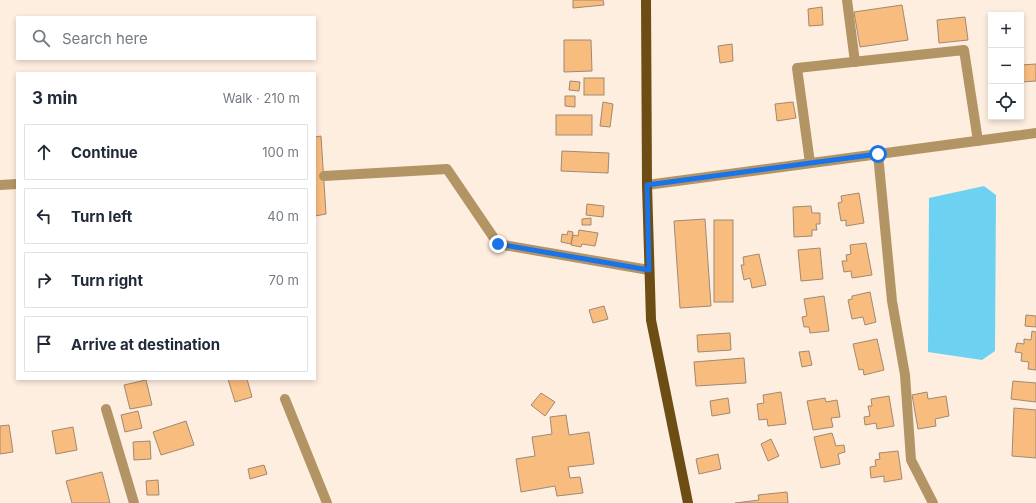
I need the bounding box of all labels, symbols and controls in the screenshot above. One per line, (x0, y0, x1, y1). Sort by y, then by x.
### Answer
map controls (988, 12, 1024, 120)
button: + (988, 12, 1024, 48)
search box (16, 16, 316, 60)
icon: search (30, 27, 52, 49)
text: Search here (62, 29, 148, 48)
button: − (988, 48, 1024, 84)
button: locate (988, 84, 1024, 120)
text: 3 min (32, 88, 78, 108)
text: Walk · 210 m (223, 90, 300, 106)
icon: ahead (33, 141, 55, 163)
text: Continue (71, 143, 138, 162)
text: 100 m (262, 144, 299, 160)
route start (869, 145, 887, 163)
icon: left (33, 205, 55, 227)
text: Turn left (71, 207, 132, 226)
text: 40 m (267, 208, 299, 224)
route end (489, 235, 507, 253)
icon: right (33, 269, 55, 291)
text: Turn right (71, 271, 143, 290)
text: 70 m (269, 272, 299, 288)
icon: arrive (33, 333, 55, 355)
text: Arrive at destination (71, 335, 220, 354)

